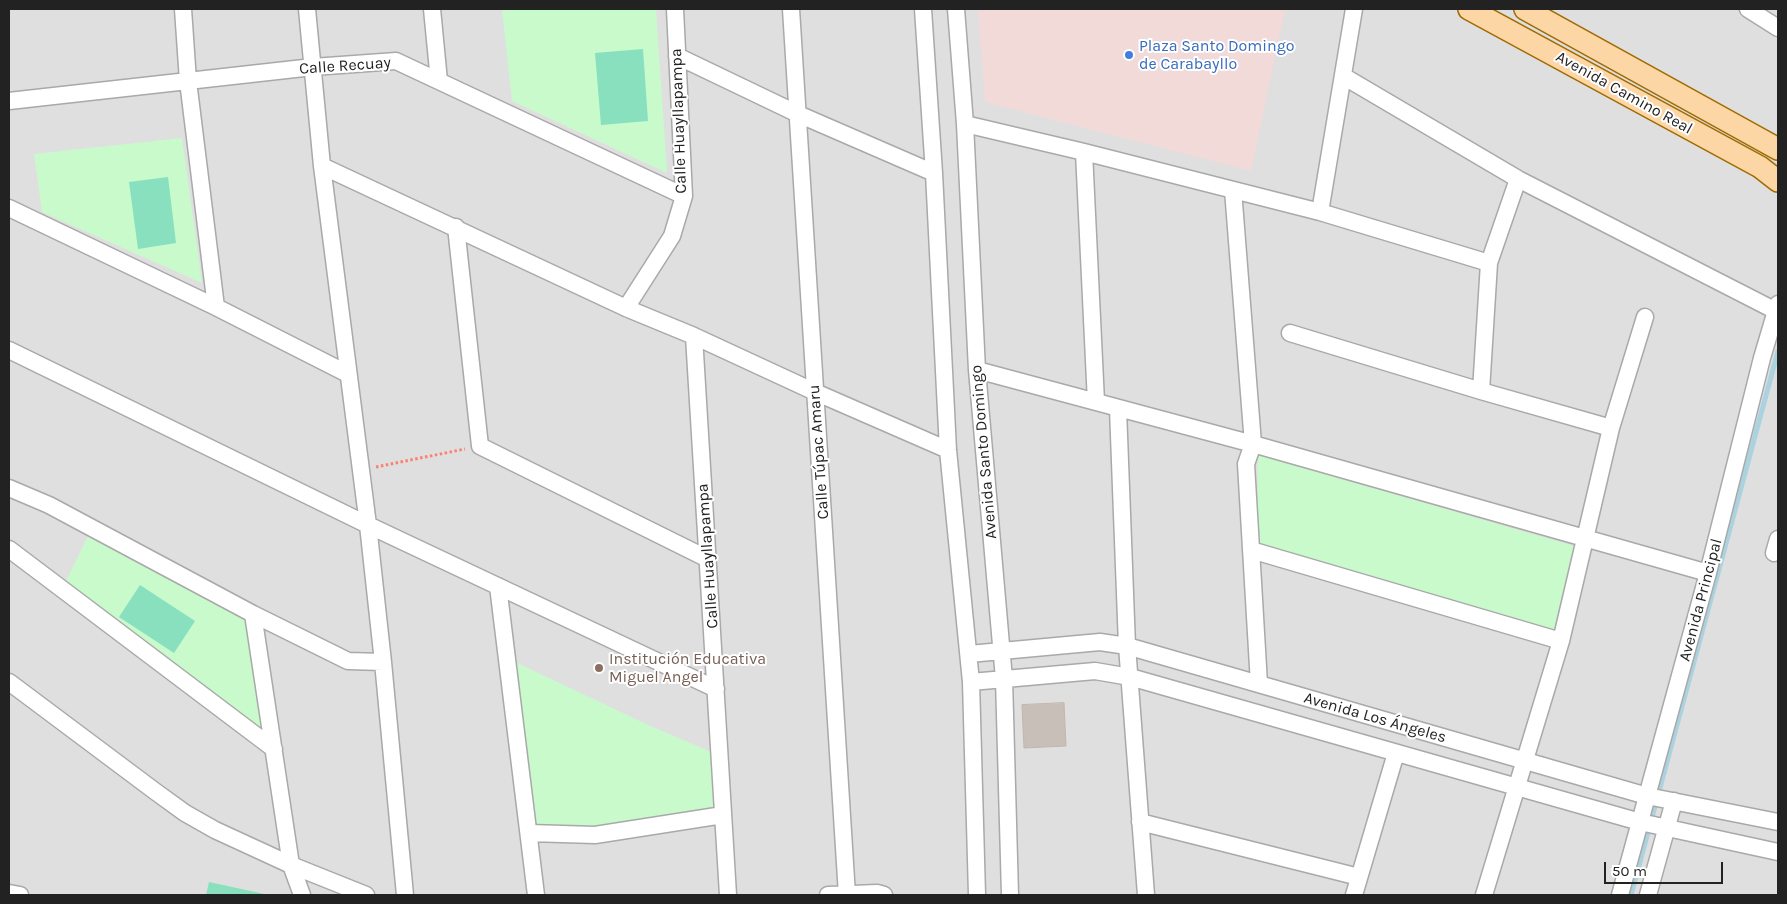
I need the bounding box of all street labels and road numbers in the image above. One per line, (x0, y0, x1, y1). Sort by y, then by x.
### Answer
street label: Avenida Camino Real (1552, 47, 1696, 139)
street label: Calle Huayllapampa (667, 48, 691, 194)
street label: Calle Recuay (299, 53, 391, 79)
street label: Avenida Santo Domingo (967, 364, 1001, 540)
street label: Calle Túpac Amaru (805, 384, 833, 520)
street label: Calle Huayllapampa (693, 483, 723, 629)
street label: Avenida Principal (1675, 536, 1727, 664)
street label: Avenida Los Ángeles (1302, 688, 1448, 748)

